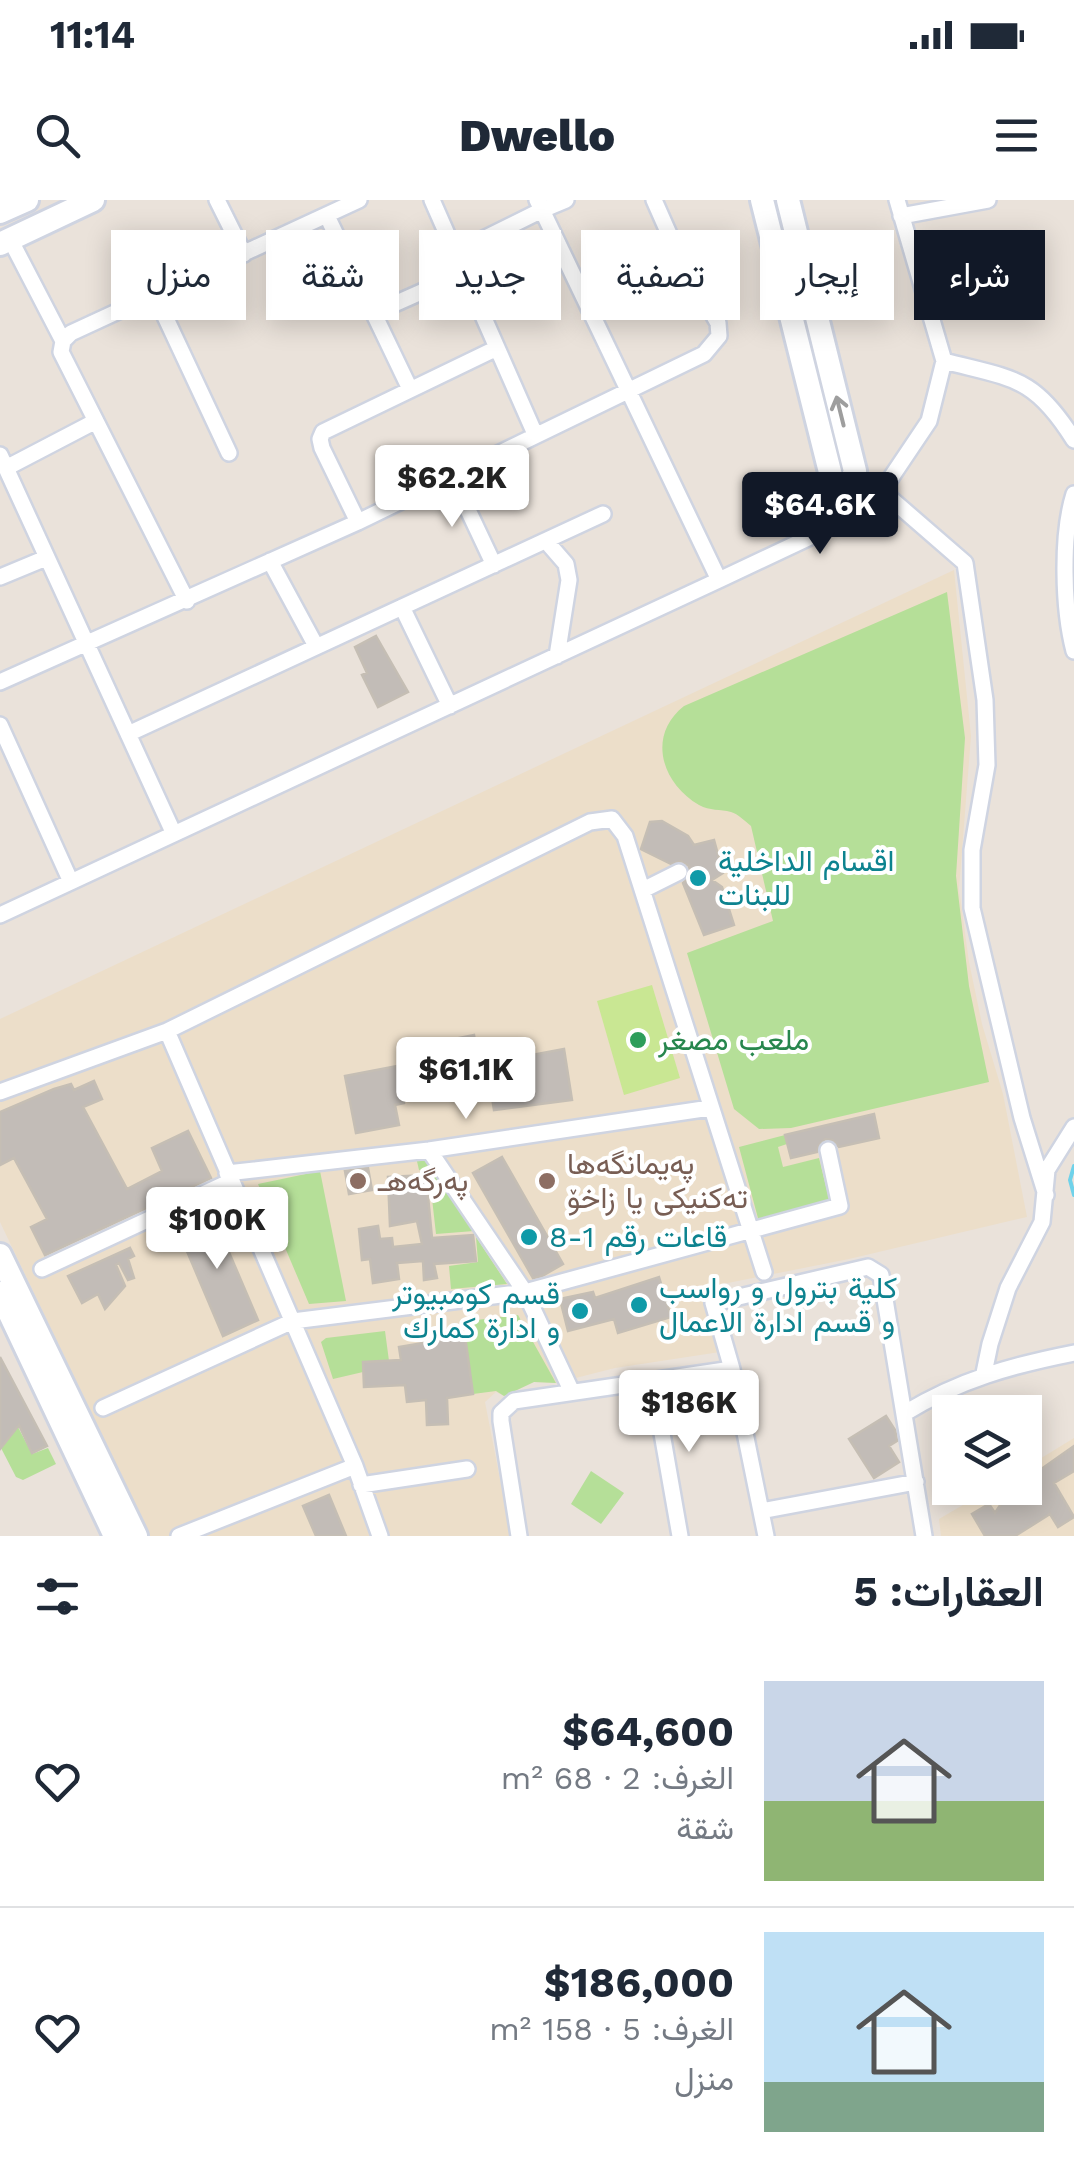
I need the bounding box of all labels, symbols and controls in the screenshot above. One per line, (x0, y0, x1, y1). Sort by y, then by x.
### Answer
text: 11:14 (50, 13, 135, 57)
icon: search (30, 108, 85, 163)
icon: menu (989, 108, 1044, 163)
text: Dwello (459, 109, 615, 162)
chip: منزل (111, 230, 246, 320)
chip: شقة (266, 230, 399, 320)
chip: جديد (419, 230, 561, 320)
chip: تصفية (581, 230, 740, 320)
chip: إيجار (760, 230, 894, 320)
chip: شراء (914, 230, 1045, 320)
one-way arrow (830, 396, 848, 428)
pin: $62.2K (371, 445, 533, 530)
text: $62.2K (397, 458, 507, 496)
pin: $64.6K (739, 472, 901, 557)
text: $64.6K (764, 485, 876, 523)
place label: اقسام الداخلیة للبنات (718, 843, 895, 912)
marker: اقسام الداخلیة للبنات (687, 867, 709, 889)
place label: ملعب مصغر (657, 1022, 809, 1058)
marker: ملعب مصغر (627, 1029, 649, 1051)
pin: $61.1K (385, 1037, 547, 1122)
text: $61.1K (418, 1050, 514, 1088)
place label: پەیمانگەها تەکنیکی یا زاخۆ (567, 1146, 748, 1216)
place label: په‌رگه‌هـ (377, 1163, 468, 1201)
marker: په‌رگه‌هـ (347, 1170, 369, 1192)
marker: پەیمانگەها تەکنیکی یا زاخۆ (536, 1170, 558, 1192)
pin: $100K (147, 1187, 287, 1272)
text: $100K (168, 1200, 266, 1238)
place label: قاعات رقم 1-8 (549, 1219, 727, 1256)
marker: قاعات رقم 1-8 (518, 1226, 540, 1248)
place label: كلية بترول و رواسب و قسم ادارة الاعمال (659, 1270, 897, 1341)
place label: قسم کومبیوتر و ادارة كمارك (391, 1276, 560, 1346)
marker: كلية بترول و رواسب و قسم ادارة الاعمال (628, 1294, 650, 1316)
marker: قسم کومبیوتر و ادارة كمارك (569, 1300, 591, 1322)
pin: $186K (619, 1370, 759, 1455)
text: $186K (641, 1383, 737, 1421)
map controls (932, 1395, 1042, 1505)
button: layers (932, 1395, 1042, 1505)
text: العقارات: 5 (854, 1567, 1044, 1616)
icon: filters (30, 1569, 85, 1624)
text: $64,600 (562, 1707, 734, 1756)
icon: home (844, 1721, 964, 1841)
icon: heart (30, 1754, 85, 1809)
text: الغرف: 2 · 68 m² (501, 1759, 734, 1797)
text: شقة (676, 1809, 734, 1847)
text: $186,000 (544, 1958, 734, 2007)
icon: home (844, 1972, 964, 2092)
icon: heart (30, 2005, 85, 2060)
text: الغرف: 5 · 158 m² (489, 2010, 734, 2048)
text: منزل (674, 2060, 734, 2098)

